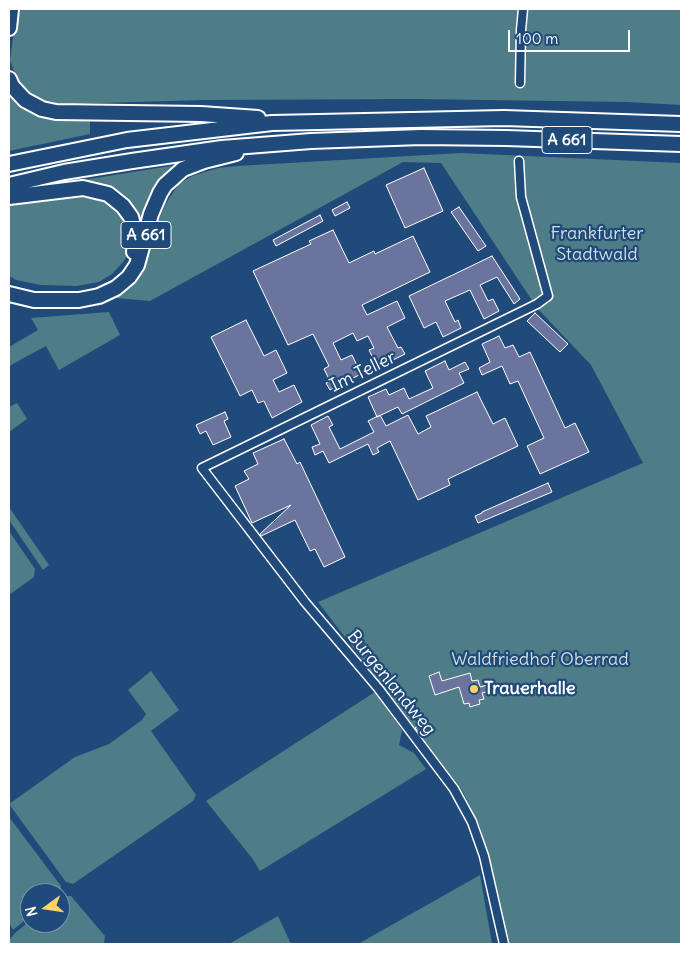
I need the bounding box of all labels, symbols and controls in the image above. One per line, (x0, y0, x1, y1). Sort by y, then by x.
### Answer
scale bar (510, 20, 632, 52)
text: 100 m (516, 29, 558, 48)
road number: A 661 (542, 126, 592, 154)
road number: A 661 (121, 222, 171, 248)
park label: Frankfurter Stadtwald (550, 223, 644, 266)
street label: Im Teller (326, 347, 400, 397)
street label: Burgenlandweg (342, 626, 440, 740)
park label: Waldfriedhof Oberrad (451, 649, 629, 671)
place label: Trauerhalle (484, 678, 575, 700)
marker: Trauerhalle (468, 683, 480, 695)
north arrow (20, 883, 70, 933)
text: N (22, 905, 41, 918)

